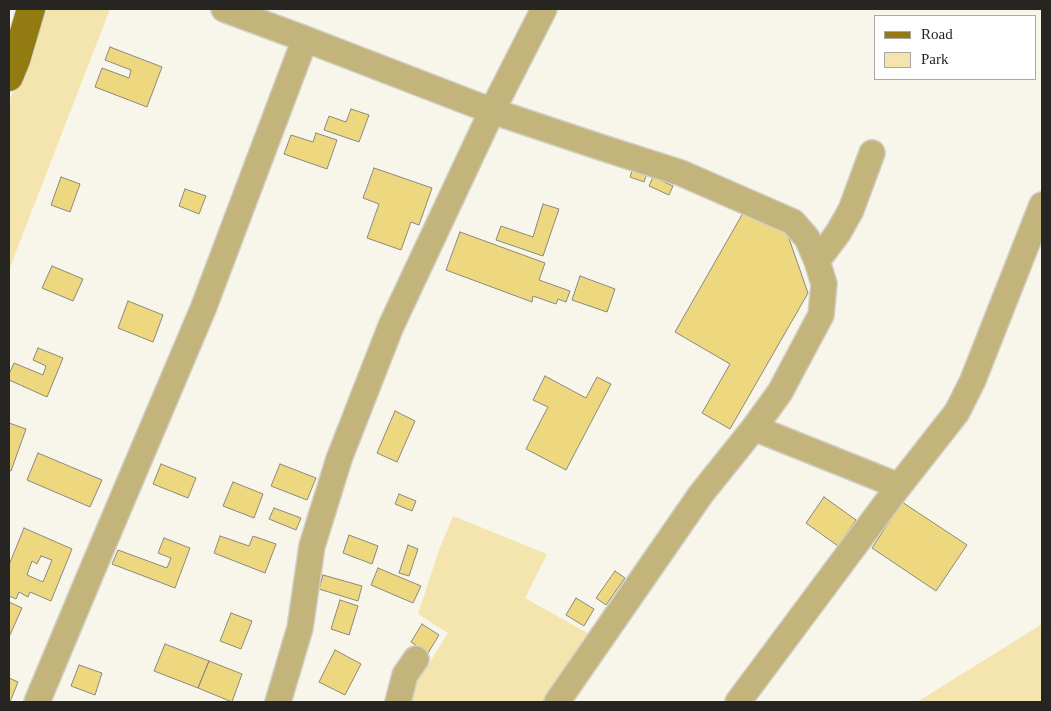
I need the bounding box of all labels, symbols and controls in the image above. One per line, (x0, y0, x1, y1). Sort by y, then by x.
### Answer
legend (874, 15, 1036, 80)
text: Road (921, 26, 953, 42)
text: Park (921, 51, 949, 67)

